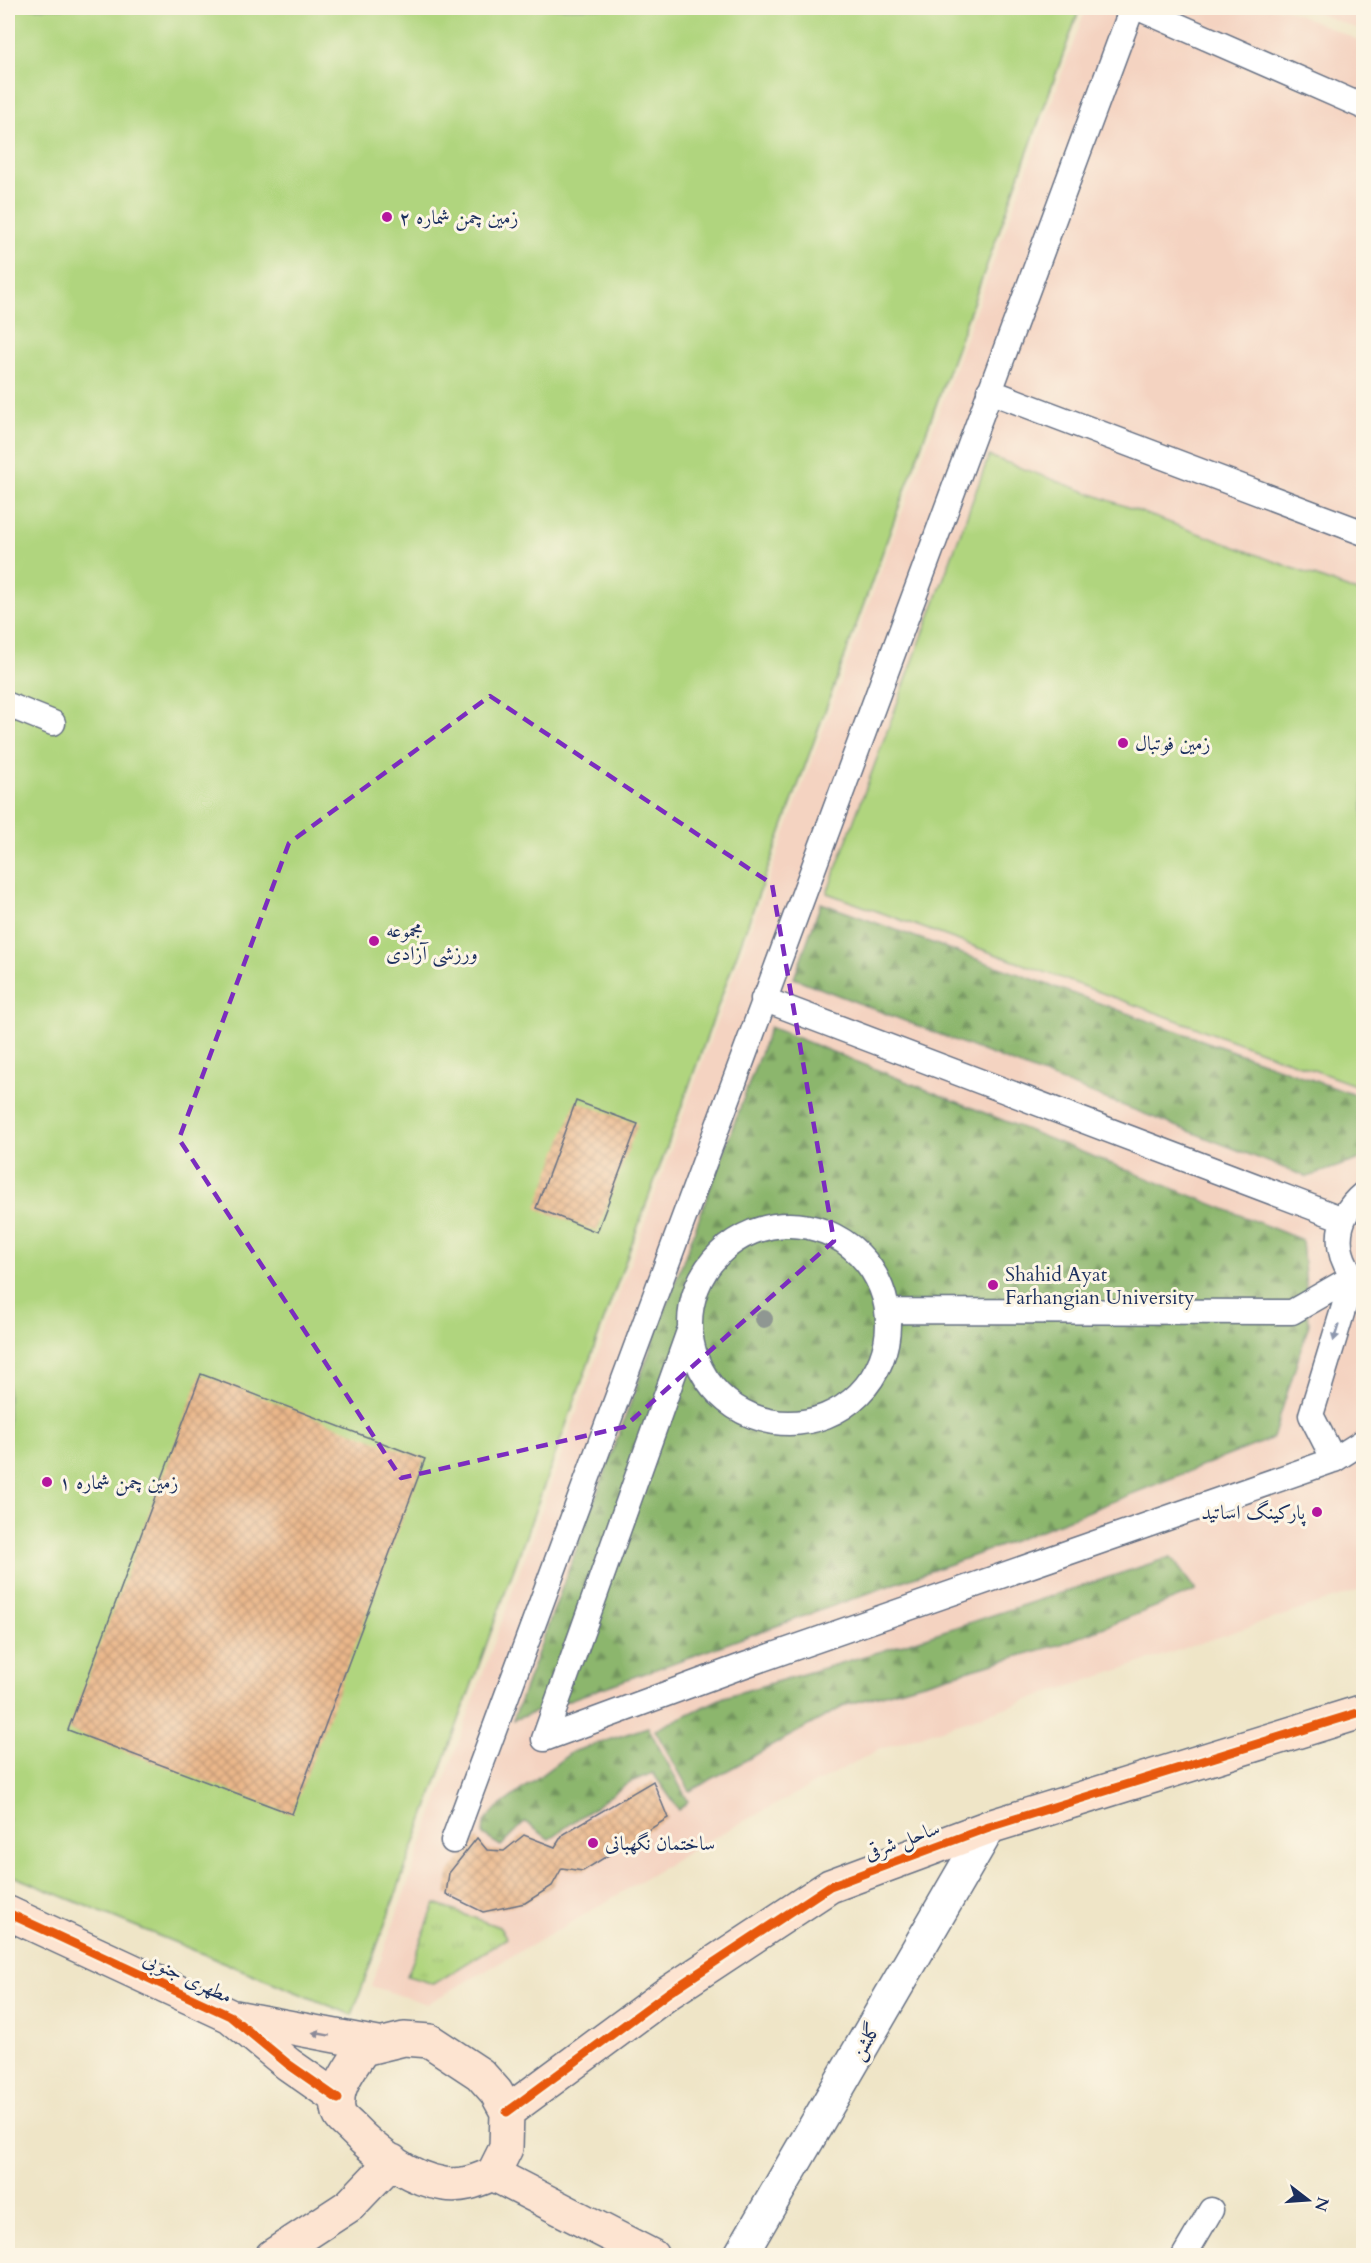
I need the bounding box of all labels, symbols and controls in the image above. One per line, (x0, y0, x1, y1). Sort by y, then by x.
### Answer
place label: زمین چمن شماره ۲ (399, 204, 519, 231)
marker: زمین چمن شماره ۲ (380, 210, 394, 224)
place label: زمین فوتبال (1135, 730, 1211, 757)
marker: زمین فوتبال (1116, 736, 1130, 750)
place label: مجموعه ورزشی آزادی (386, 917, 478, 968)
marker: مجموعه ورزشی آزادی (367, 934, 381, 948)
place label: Shahid Ayat Farhangian University (1005, 1261, 1195, 1311)
marker: Shahid Ayat Farhangian University (986, 1278, 1000, 1292)
one-way arrow (1331, 1324, 1340, 1342)
place label: زمین چمن شماره ۱ (59, 1469, 179, 1496)
marker: زمین چمن شماره ۱ (40, 1475, 54, 1489)
place label: پارکینگ اساتید (1201, 1499, 1306, 1527)
marker: پارکینگ اساتید (1310, 1505, 1324, 1519)
street label: ساحل شرقی (861, 1814, 944, 1868)
place label: ساختمان نگهبانی (605, 1830, 715, 1857)
marker: ساختمان نگهبانی (586, 1836, 600, 1850)
street label: مطهری جنوبی (138, 1945, 237, 2011)
street label: گلشن (844, 2018, 887, 2065)
one-way arrow (311, 2029, 330, 2038)
north arrow (1278, 2170, 1338, 2230)
text: N (1309, 2194, 1334, 2214)

